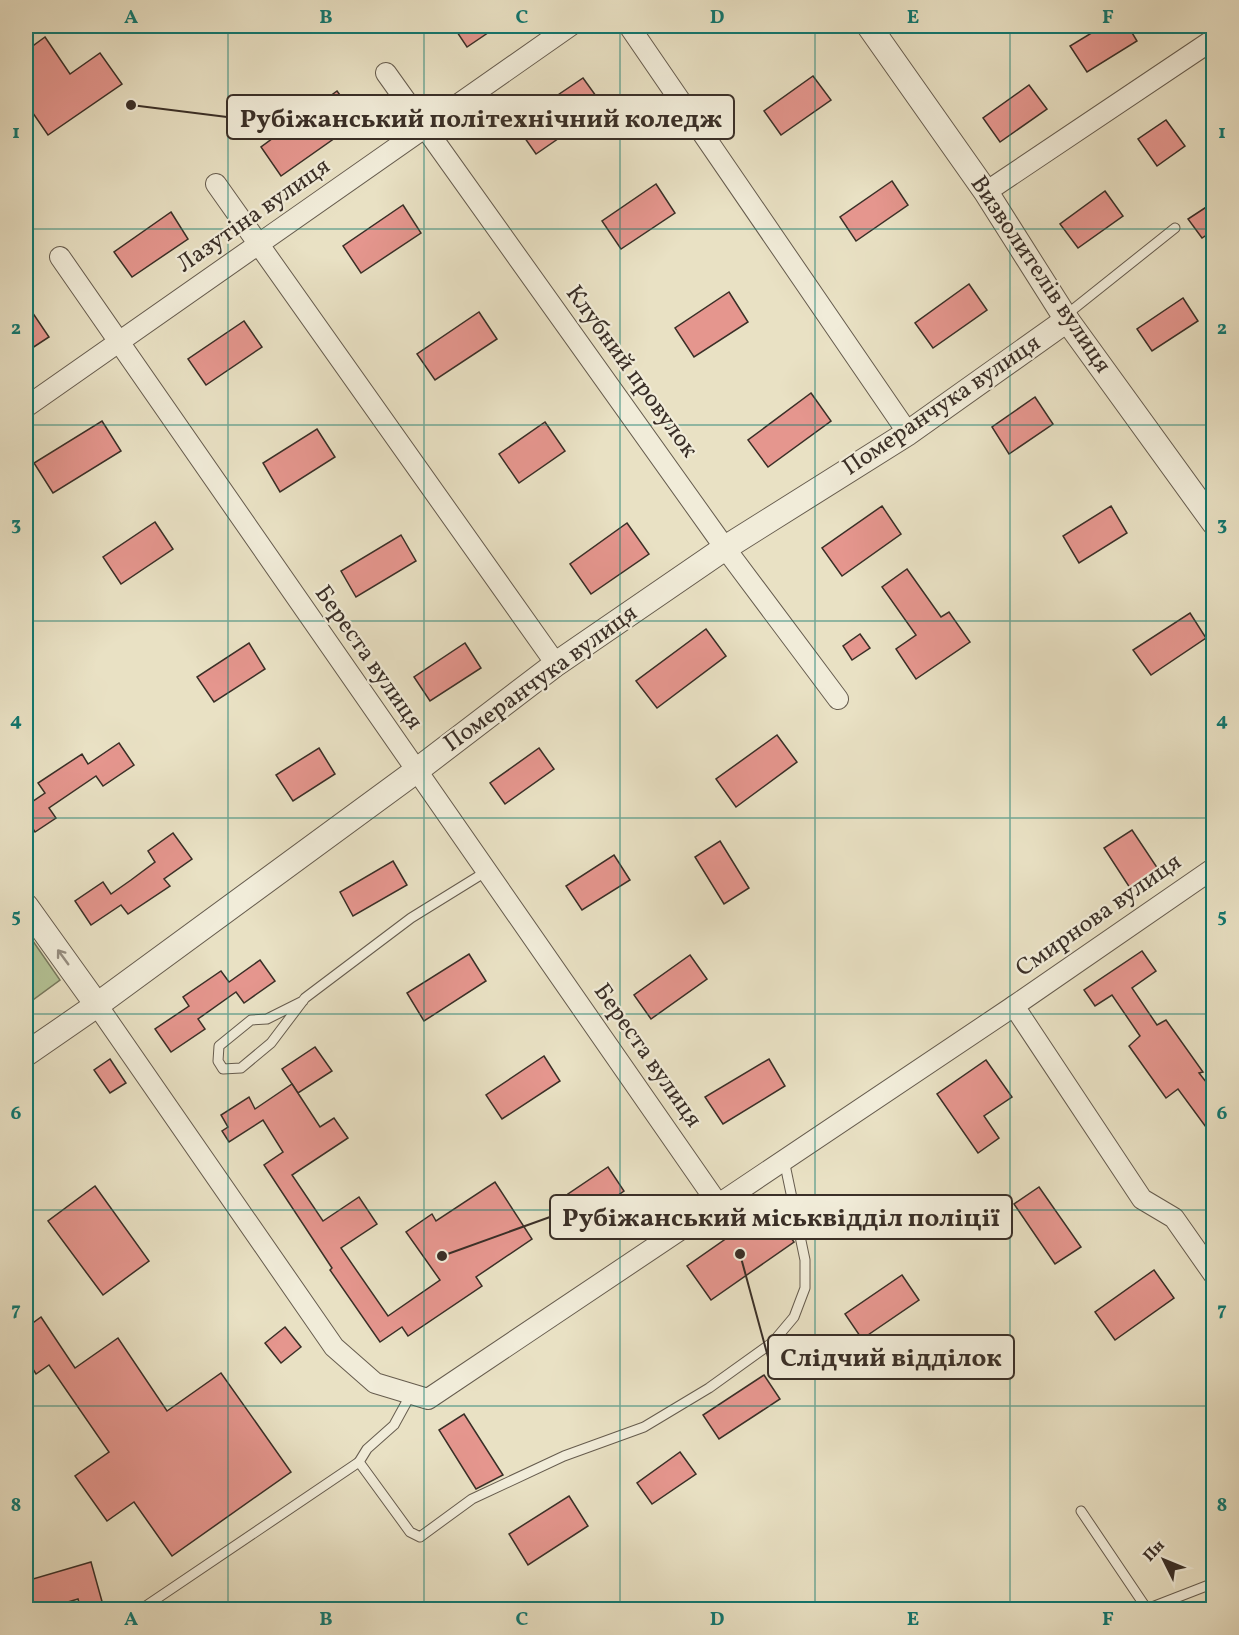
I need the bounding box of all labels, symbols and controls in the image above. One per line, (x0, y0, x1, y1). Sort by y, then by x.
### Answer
text: A (124, 4, 138, 32)
text: B (319, 4, 333, 32)
text: C (516, 4, 529, 32)
text: D (710, 4, 724, 32)
text: E (907, 4, 919, 32)
text: F (1102, 4, 1114, 32)
callout: Рубіжанський політехнічний коледж (227, 95, 734, 139)
text: Рубіжанський політехнічний коледж (240, 102, 722, 138)
text: 1 (12, 119, 20, 147)
text: 1 (1218, 119, 1226, 147)
street label: Лазутіна вулиця (170, 150, 338, 282)
street label: Визволителів вулиця (961, 169, 1119, 381)
street label: Клубний провулок (557, 279, 705, 466)
text: 2 (11, 315, 21, 343)
text: 2 (1217, 315, 1227, 343)
street label: Померанчука вулиця (836, 327, 1048, 485)
text: 3 (11, 511, 21, 539)
text: 3 (1217, 511, 1227, 539)
street label: Береста вулиця (305, 579, 431, 737)
street label: Померанчука вулиця (437, 597, 645, 761)
text: 4 (10, 707, 22, 735)
text: 4 (1216, 707, 1228, 735)
street label: Смирнова вулиця (1009, 846, 1189, 986)
text: 5 (11, 903, 21, 931)
text: 5 (1217, 903, 1227, 931)
one-way arrow (57, 950, 69, 966)
street label: Береста вулиця (584, 977, 710, 1135)
text: 6 (11, 1100, 22, 1128)
text: 6 (1217, 1100, 1228, 1128)
callout: Рубіжанський міськвідділ поліції (550, 1195, 1012, 1239)
text: Рубіжанський міськвідділ поліції (562, 1201, 1000, 1237)
text: 7 (11, 1296, 21, 1324)
text: 7 (1217, 1296, 1227, 1324)
callout: Слідчий відділок (768, 1335, 1014, 1379)
text: Слідчий відділок (780, 1341, 1002, 1377)
text: 8 (11, 1492, 21, 1520)
text: 8 (1217, 1492, 1227, 1520)
north arrow (1134, 1530, 1194, 1590)
text: Пн (1139, 1535, 1170, 1567)
text: A (124, 1606, 138, 1634)
text: B (319, 1606, 333, 1634)
text: C (516, 1606, 529, 1634)
text: D (710, 1606, 724, 1634)
text: E (907, 1606, 919, 1634)
text: F (1102, 1606, 1114, 1634)

